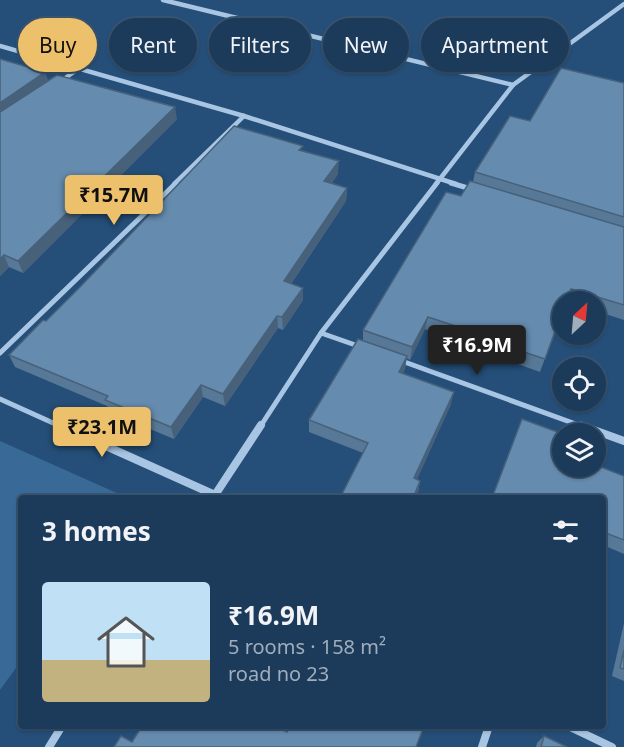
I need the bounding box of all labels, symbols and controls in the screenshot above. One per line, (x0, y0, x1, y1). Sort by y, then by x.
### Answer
chip: Buy (18, 18, 97, 72)
chip: Rent (109, 18, 197, 72)
chip: Filters (209, 18, 311, 72)
chip: New (323, 18, 409, 72)
chip: Apartment (421, 18, 569, 72)
pin: ₹15.7M (65, 175, 163, 226)
text: ₹15.7M (79, 181, 149, 208)
north arrow (552, 291, 606, 345)
map controls (552, 291, 606, 477)
pin: ₹16.9M (428, 325, 526, 376)
text: ₹16.9M (442, 331, 512, 358)
button: locate (552, 357, 606, 411)
pin: ₹23.1M (53, 407, 151, 458)
text: ₹23.1M (67, 413, 137, 440)
button: layers (552, 423, 606, 477)
text: 3 homes (42, 513, 151, 549)
icon: filters (549, 515, 582, 548)
text: ₹16.9M (228, 597, 319, 633)
icon: home (90, 606, 162, 678)
text: 5 rooms · 158 m² (228, 633, 386, 660)
text: road no 23 (228, 660, 329, 687)

